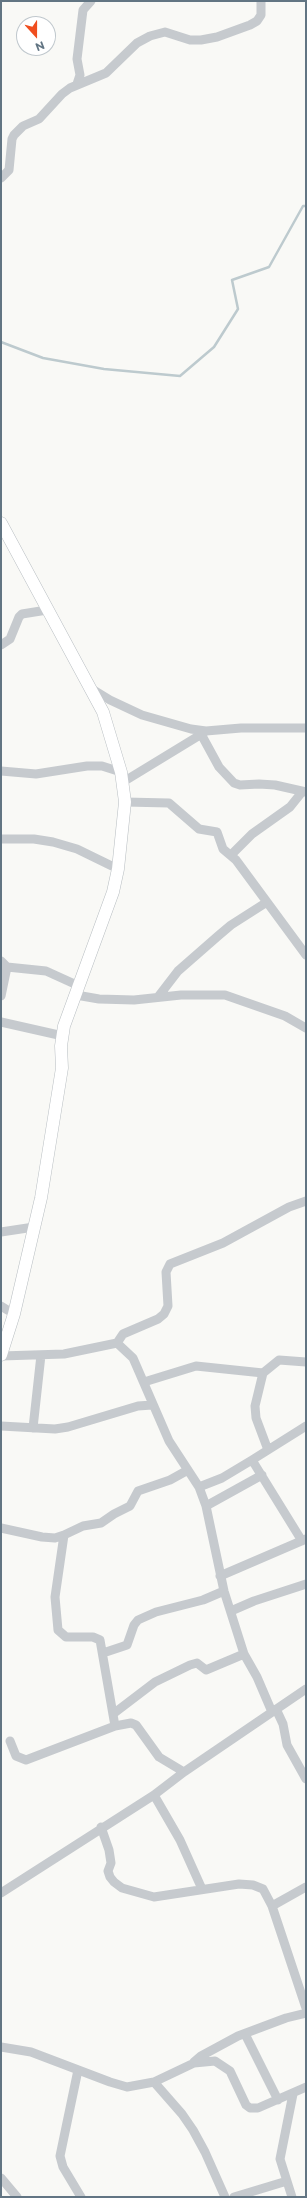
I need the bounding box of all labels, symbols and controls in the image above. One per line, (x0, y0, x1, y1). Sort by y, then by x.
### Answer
north arrow (16, 16, 56, 56)
text: N (33, 38, 47, 54)

